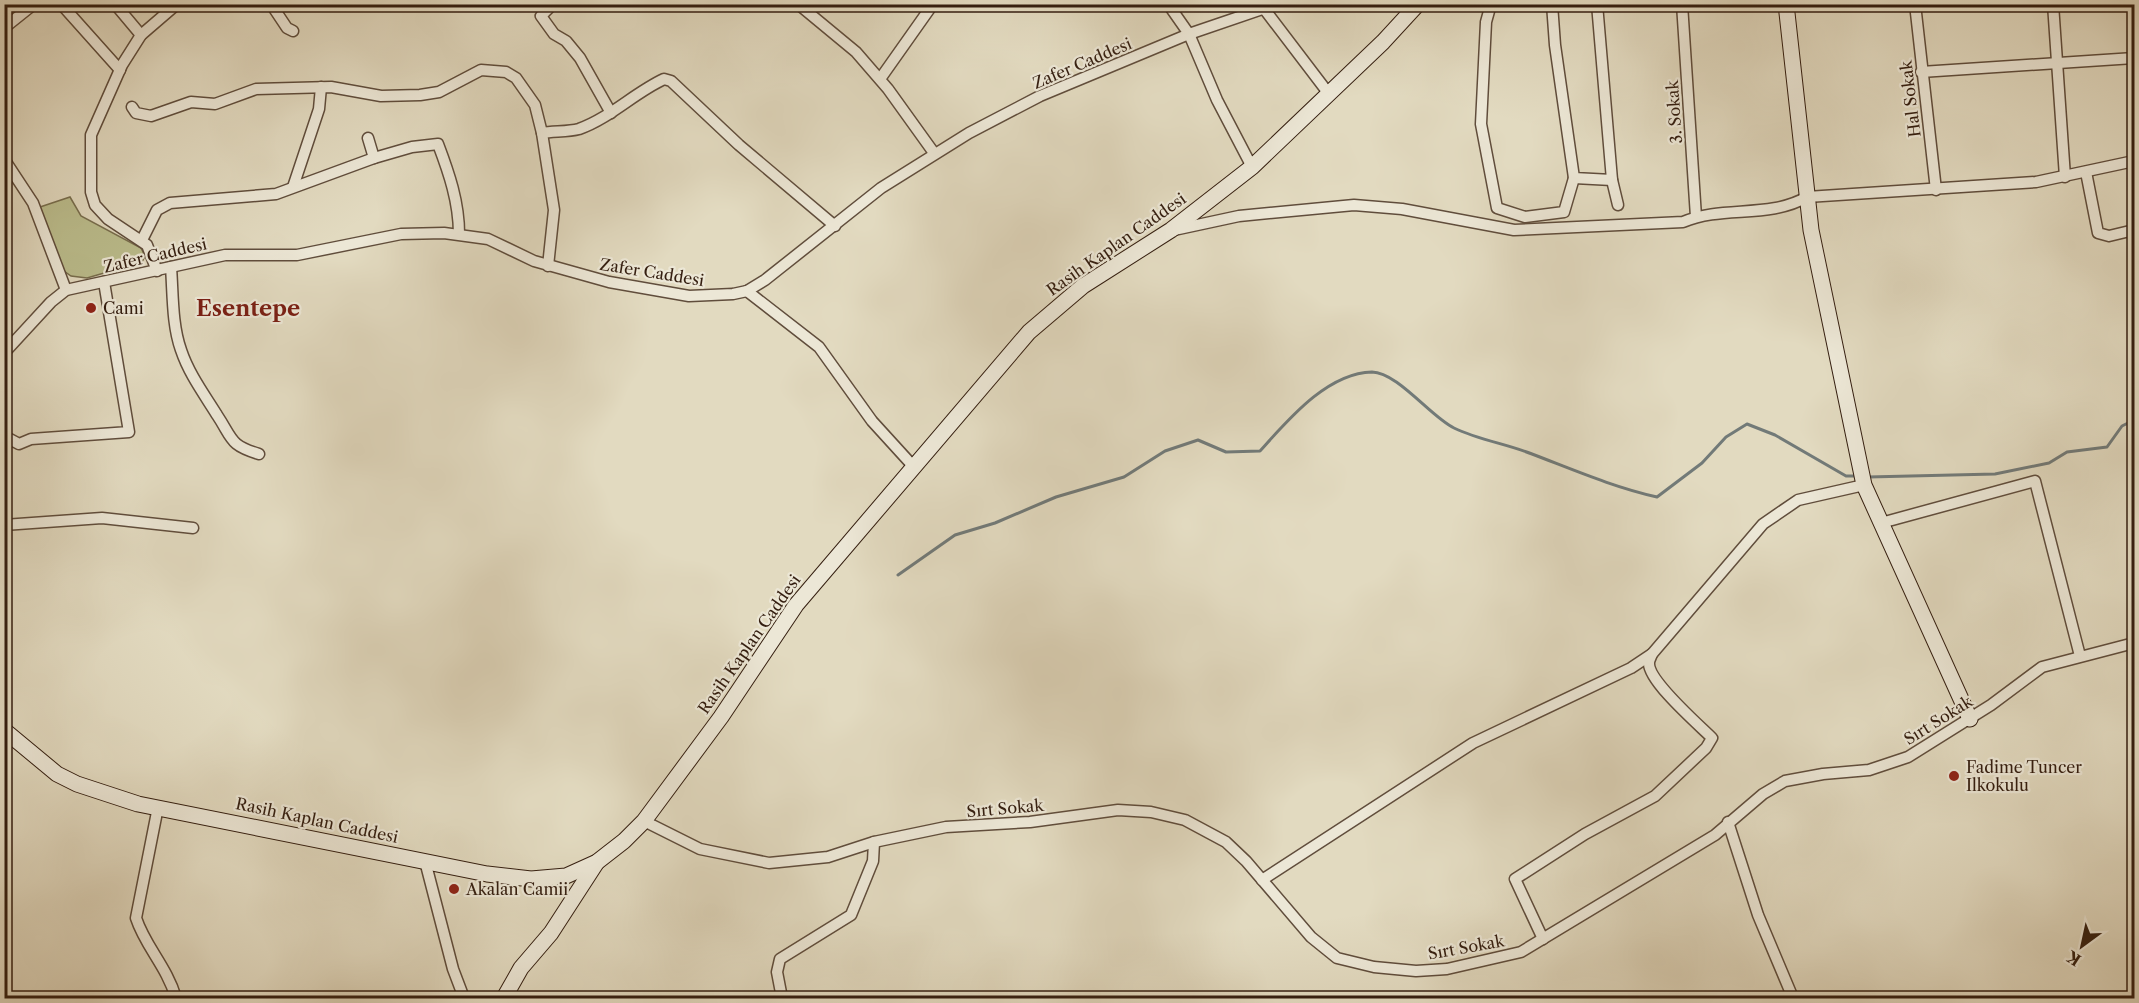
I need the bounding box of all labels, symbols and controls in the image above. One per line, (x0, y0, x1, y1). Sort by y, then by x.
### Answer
street label: Zafer Caddesi (1030, 33, 1135, 93)
street label: Hal Sokak (1895, 59, 1925, 138)
street label: 3. Sokak (1662, 79, 1686, 144)
street label: Rasih Kaplan Caddesi (1042, 188, 1190, 300)
street label: Zafer Caddesi (101, 233, 209, 277)
street label: Zafer Caddesi (598, 254, 706, 290)
district label: Esentepe (196, 295, 300, 322)
place label: Cami (103, 298, 144, 318)
marker: Cami (84, 301, 98, 315)
street label: Rasih Kaplan Caddesi (693, 570, 805, 718)
street label: Sırt Sokak (1900, 691, 1977, 749)
place label: Fadime Tuncer Ilkokulu (1966, 757, 2082, 795)
marker: Fadime Tuncer Ilkokulu (1947, 769, 1961, 783)
street label: Rasih Kaplan Caddesi (234, 793, 400, 847)
street label: Sırt Sokak (966, 795, 1045, 821)
place label: Akalan Camii (465, 879, 568, 899)
marker: Akalan Camii (447, 882, 461, 896)
north arrow (2052, 916, 2112, 976)
street label: Sırt Sokak (1426, 930, 1506, 964)
text: K (2062, 946, 2085, 970)

